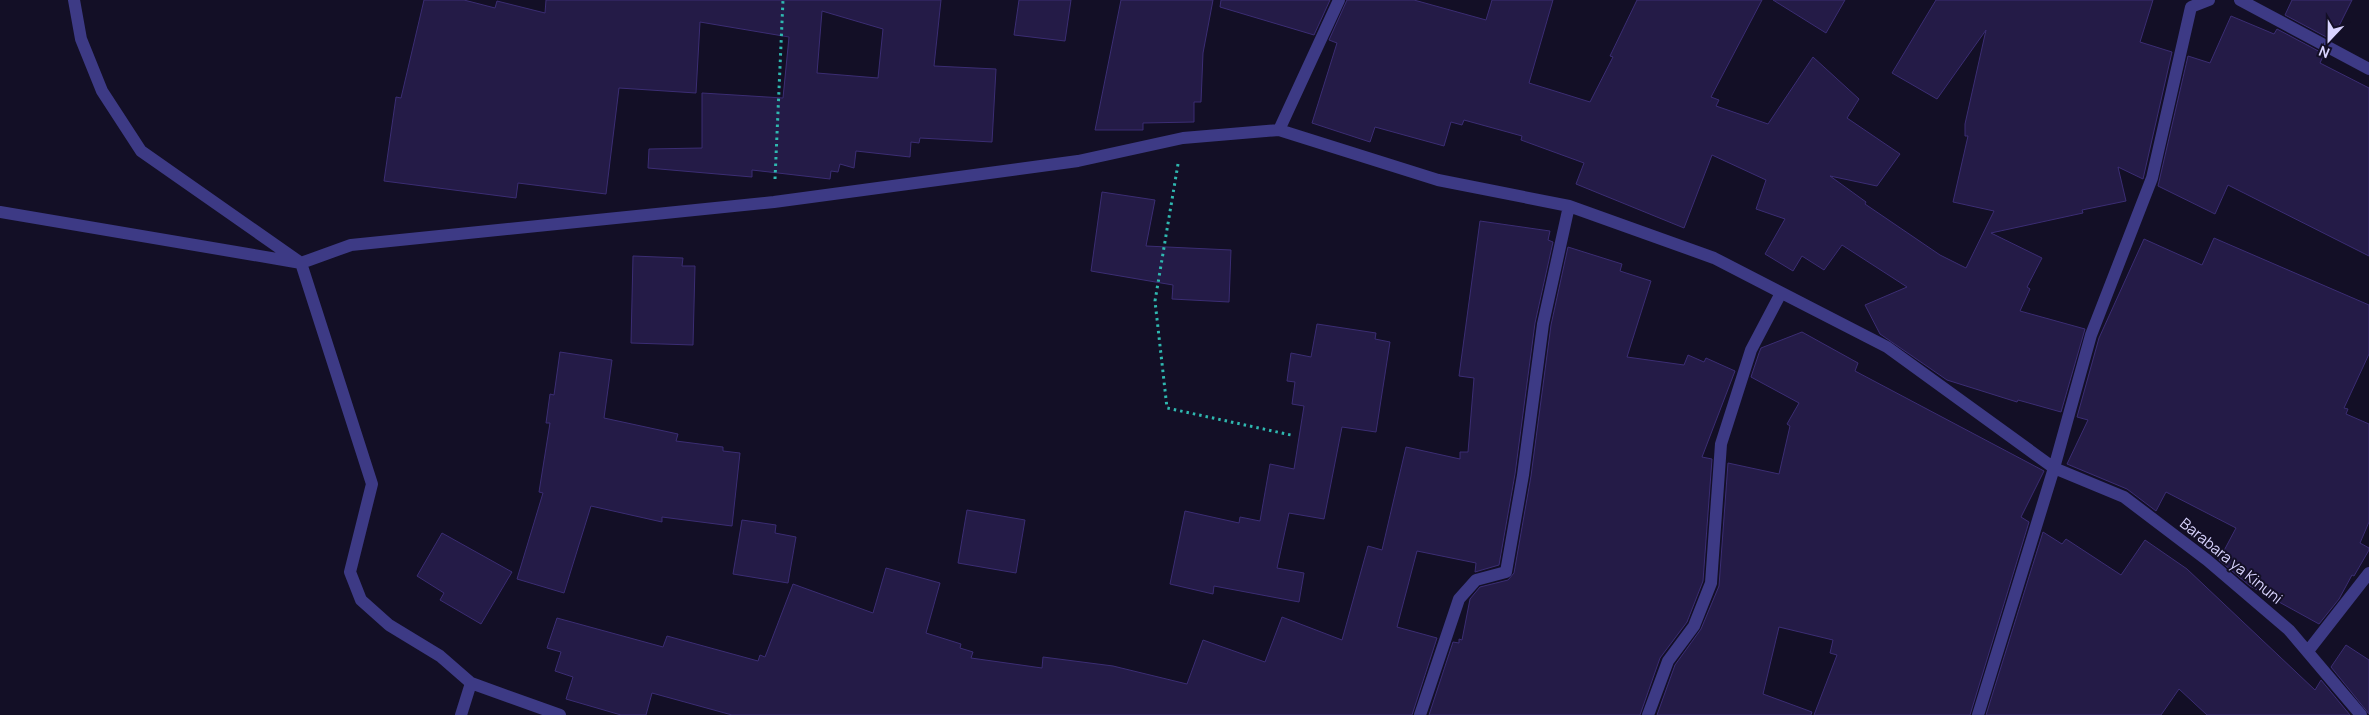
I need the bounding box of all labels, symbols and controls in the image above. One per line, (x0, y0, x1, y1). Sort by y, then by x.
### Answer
north arrow (2304, 15, 2354, 65)
text: N (2316, 42, 2332, 63)
street label: Barabara ya Kinuni (2176, 513, 2287, 608)

